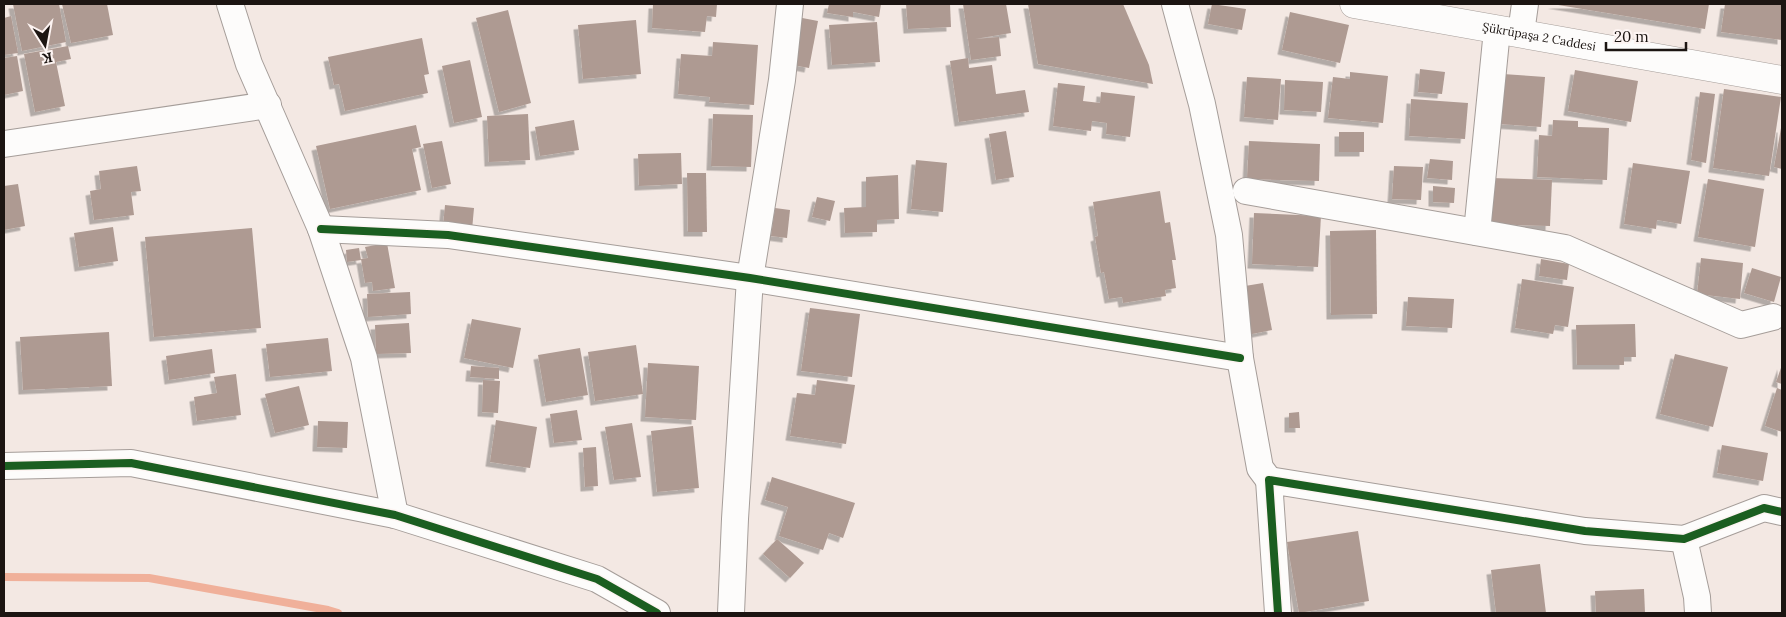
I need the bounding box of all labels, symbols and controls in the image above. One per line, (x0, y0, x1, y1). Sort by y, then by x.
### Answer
street label: Şükrüpaşa 2 Caddesi (1481, 19, 1597, 54)
north arrow (20, 20, 70, 70)
scale bar (1606, 20, 1686, 52)
text: 20 m (1614, 27, 1649, 46)
text: K (41, 48, 54, 68)

